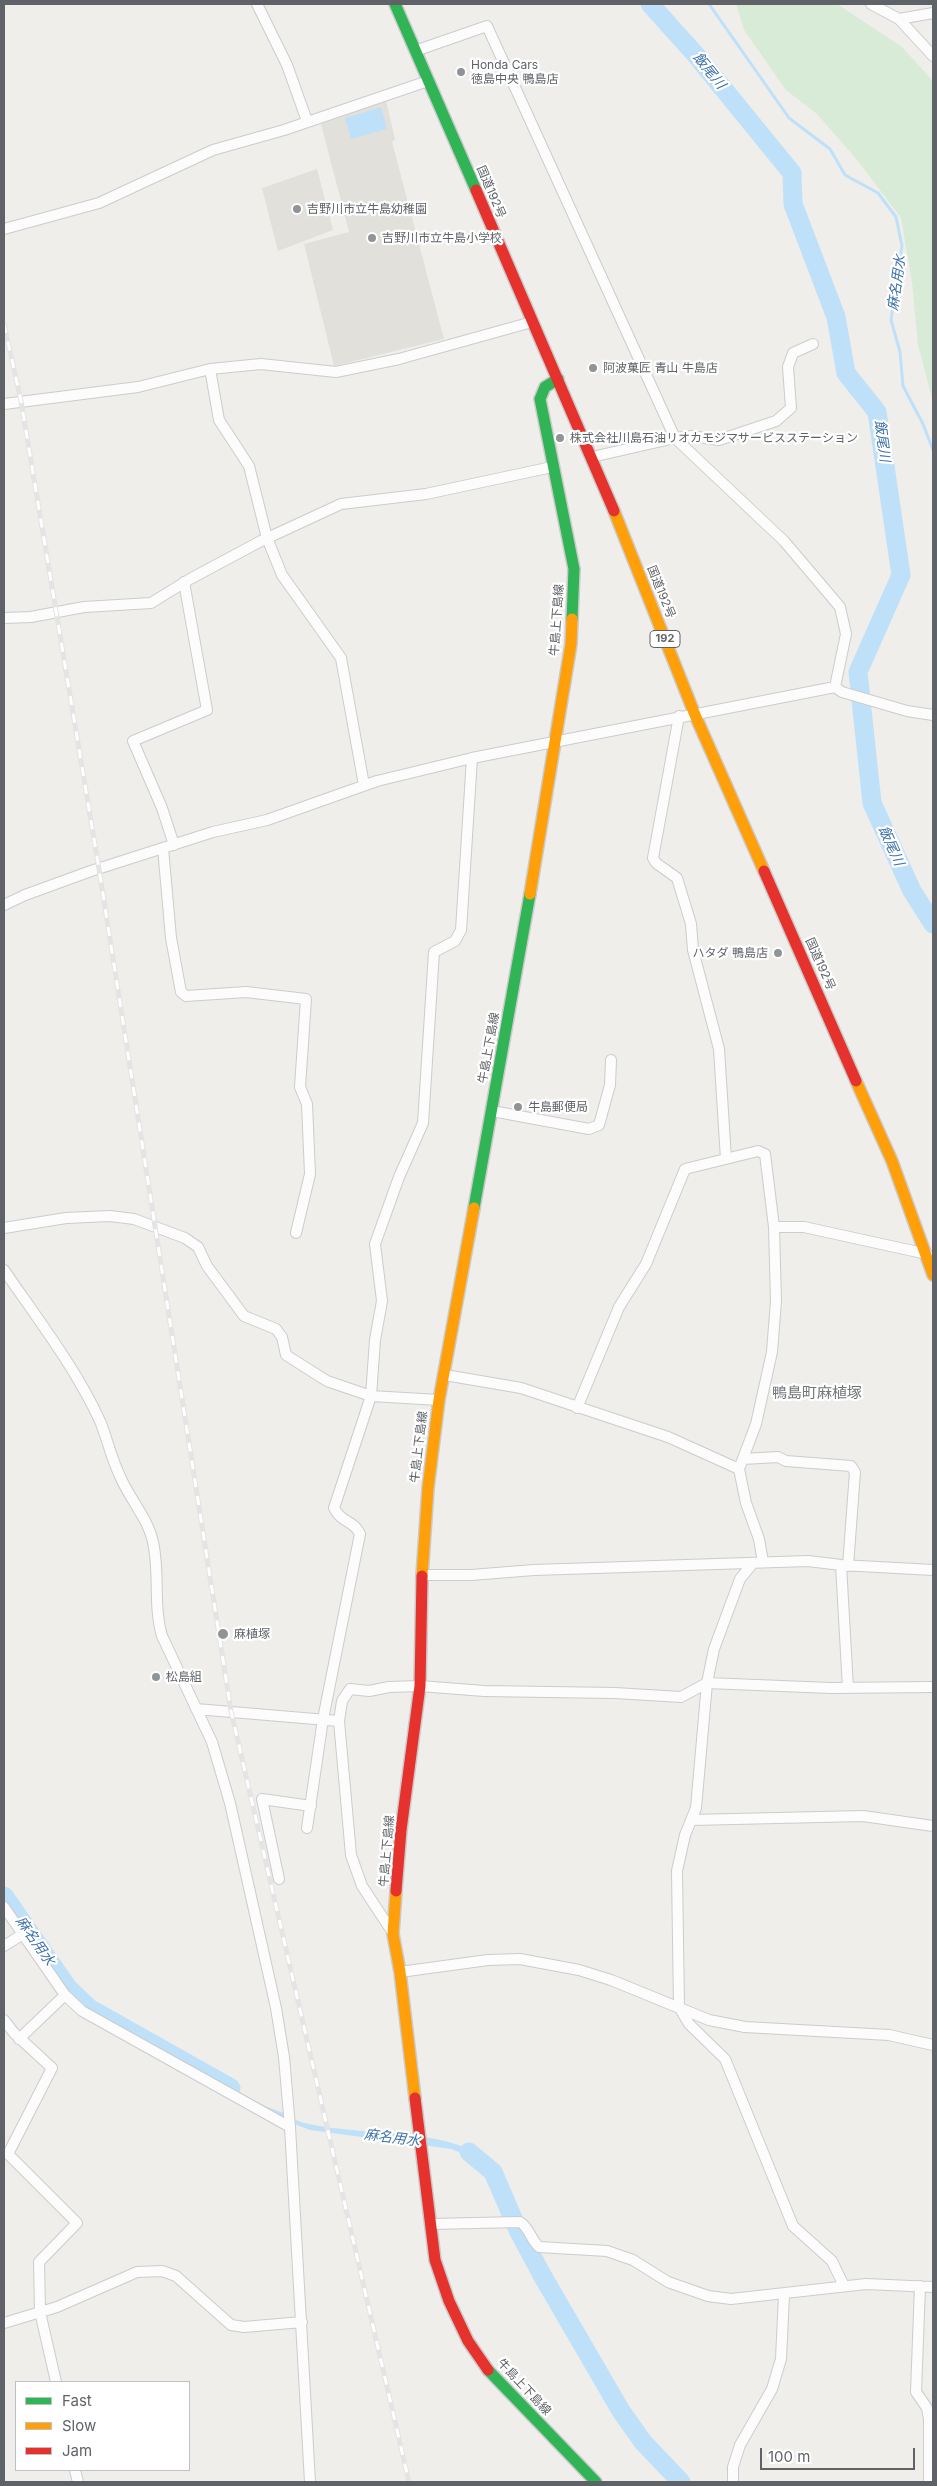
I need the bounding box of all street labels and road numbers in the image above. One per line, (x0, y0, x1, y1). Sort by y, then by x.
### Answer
street label: 国道192号 (474, 164, 508, 220)
street label: 国道192号 (644, 564, 678, 620)
street label: 牛島上下島線 (547, 584, 567, 656)
road number: 192 (650, 630, 680, 648)
street label: 国道192号 (802, 936, 838, 992)
street label: 牛島上下島線 (476, 1011, 502, 1085)
street label: 牛島上下島線 (407, 1410, 431, 1484)
street label: 牛島上下島線 (377, 1815, 397, 1887)
street label: 牛島上下島線 (494, 2356, 554, 2418)

